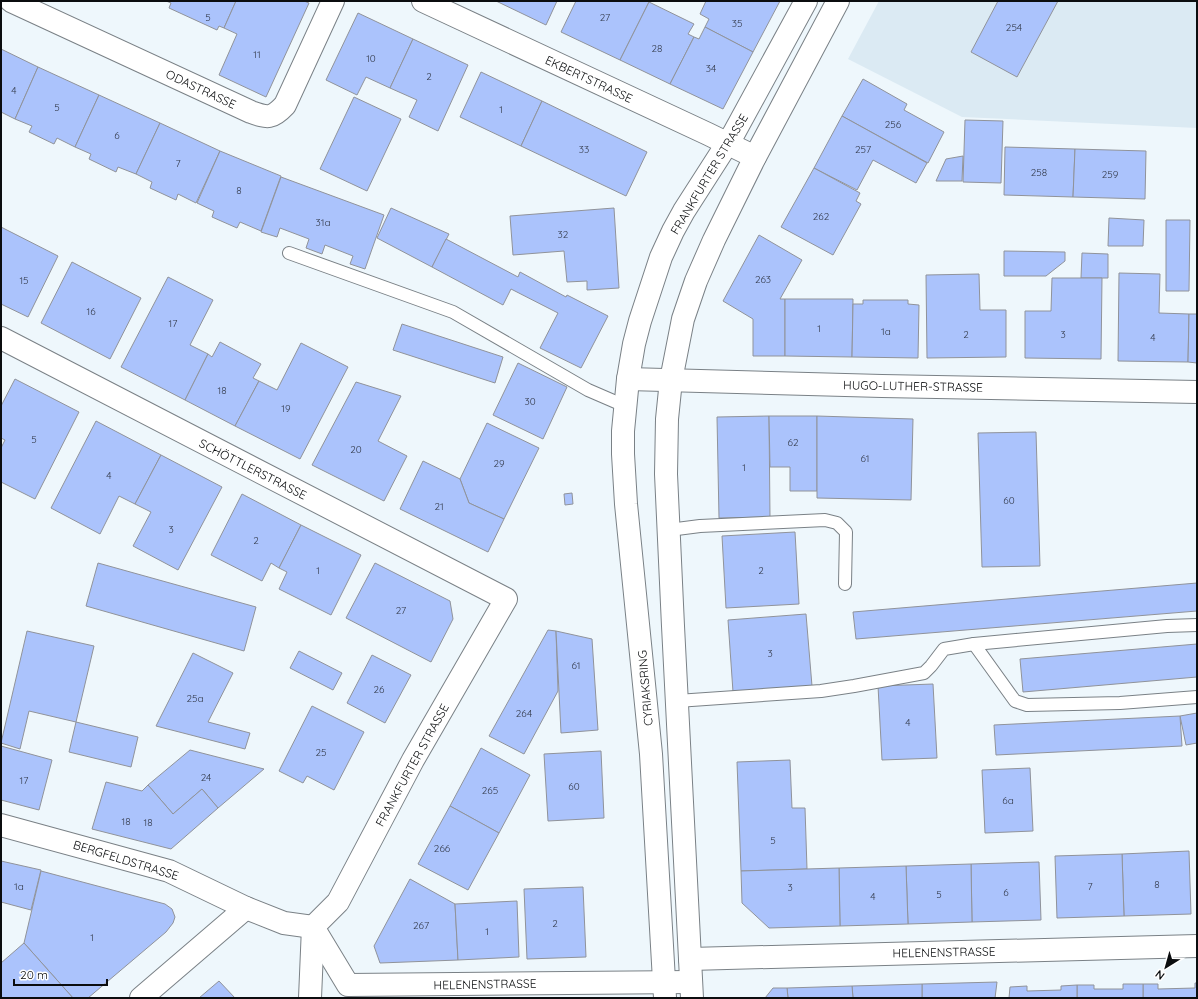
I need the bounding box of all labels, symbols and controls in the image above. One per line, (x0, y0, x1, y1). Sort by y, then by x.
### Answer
house number: 5 (205, 11, 211, 24)
house number: 27 (600, 11, 610, 24)
house number: 35 (732, 17, 742, 30)
house number: 254 (1006, 21, 1022, 34)
house number: 28 (652, 42, 662, 55)
house number: 11 (253, 48, 261, 61)
house number: 10 (366, 52, 376, 65)
street label: EKBERTSTRASSE (543, 52, 635, 106)
house number: 34 (706, 62, 716, 75)
street label: ODASTRASSE (164, 66, 239, 112)
house number: 2 (426, 70, 432, 83)
house number: 4 (11, 84, 17, 97)
house number: 5 (54, 101, 60, 114)
house number: 1 (499, 103, 503, 116)
street label: FRANKFURTER STRASSE (667, 111, 751, 237)
house number: 256 (885, 118, 902, 131)
house number: 6 (114, 129, 120, 142)
house number: 33 (579, 143, 589, 156)
house number: 257 (855, 143, 871, 156)
house number: 7 (175, 157, 181, 170)
house number: 258 (1031, 166, 1047, 179)
house number: 259 (1102, 168, 1119, 181)
house number: 8 (236, 184, 242, 197)
house number: 262 (813, 210, 830, 223)
house number: 31a (316, 216, 331, 229)
house number: 32 (558, 228, 569, 241)
house number: 263 (755, 273, 771, 286)
house number: 15 (19, 274, 29, 287)
house number: 16 (86, 305, 96, 318)
house number: 17 (169, 317, 177, 330)
house number: 1 (817, 322, 821, 335)
house number: 1a (881, 325, 891, 338)
house number: 2 (963, 328, 969, 341)
house number: 3 (1060, 328, 1066, 341)
house number: 4 (1150, 331, 1156, 344)
street label: HUGO-LUTHER-STRASSE (843, 377, 983, 395)
house number: 18 (217, 384, 227, 397)
house number: 30 (524, 395, 536, 408)
house number: 19 (281, 402, 291, 415)
house number: 5 (31, 433, 37, 446)
street label: SCHÖTTLERSTRASSE (197, 435, 309, 503)
house number: 62 (788, 436, 799, 449)
house number: 20 (350, 443, 362, 456)
house number: 61 (860, 452, 870, 465)
house number: 29 (493, 457, 505, 470)
house number: 1 (742, 461, 746, 474)
house number: 4 (106, 469, 112, 482)
house number: 60 (1003, 494, 1015, 507)
house number: 21 (434, 500, 444, 513)
house number: 3 (168, 523, 174, 536)
house number: 2 (253, 534, 259, 547)
house number: 1 (316, 564, 320, 577)
house number: 2 (758, 564, 764, 577)
house number: 27 (396, 604, 406, 617)
house number: 3 (767, 647, 773, 660)
street label: CYRIAKSRING (634, 649, 656, 727)
house number: 61 (571, 659, 581, 672)
house number: 26 (374, 683, 385, 696)
house number: 25a (186, 692, 204, 705)
street label: FRANKFURTER STRASSE (372, 701, 452, 829)
house number: 264 (516, 707, 532, 720)
house number: 4 (905, 716, 911, 729)
house number: 25 (316, 746, 327, 759)
house number: 24 (201, 771, 211, 784)
house number: 17 (20, 774, 28, 787)
house number: 60 (568, 780, 580, 793)
house number: 265 (482, 784, 498, 797)
house number: 6a (1002, 794, 1014, 807)
house number: 18 (121, 815, 131, 828)
house number: 18 (143, 816, 153, 829)
house number: 5 (770, 834, 776, 847)
street label: BERGFELDSTRASSE (71, 837, 181, 883)
house number: 266 (434, 842, 451, 855)
house number: 8 (1154, 878, 1160, 891)
house number: 1a (14, 880, 24, 893)
house number: 7 (1087, 880, 1093, 893)
house number: 3 (787, 881, 793, 894)
house number: 6 (1003, 886, 1009, 899)
house number: 5 (936, 888, 942, 901)
house number: 4 (870, 890, 876, 903)
house number: 2 (552, 917, 558, 930)
house number: 267 (413, 919, 429, 932)
house number: 1 (485, 925, 489, 938)
house number: 1 (90, 931, 94, 944)
street label: HELENENSTRASSE (892, 944, 996, 960)
north arrow (1146, 947, 1186, 987)
scale bar (14, 961, 107, 987)
text: 20 m (20, 967, 48, 982)
text: N (1153, 967, 1167, 983)
street label: HELENENSTRASSE (433, 976, 537, 992)

